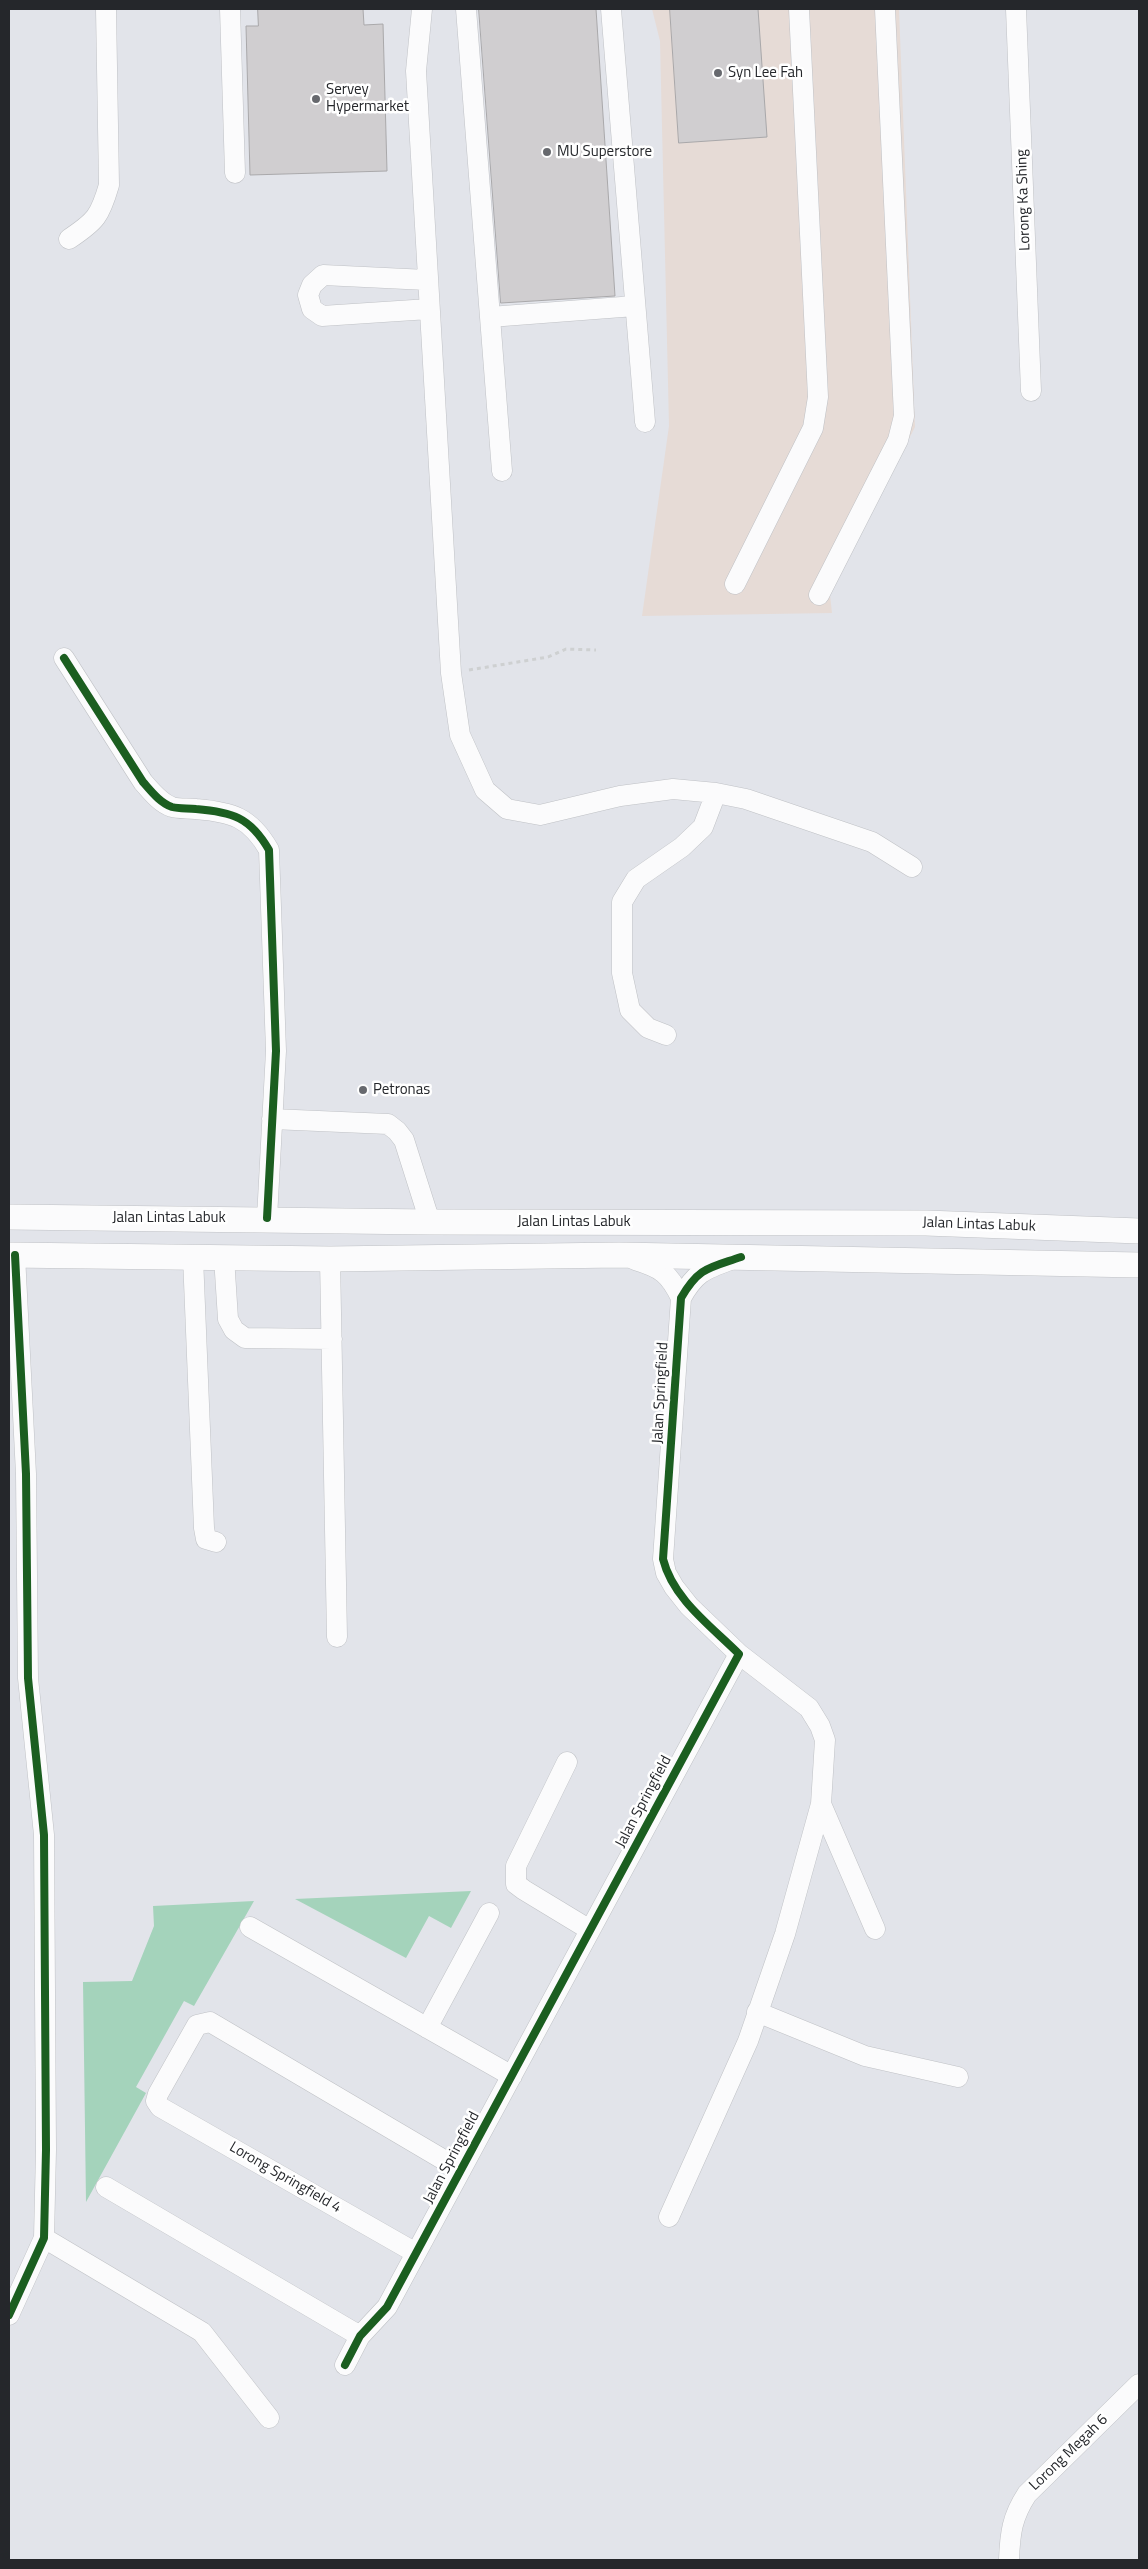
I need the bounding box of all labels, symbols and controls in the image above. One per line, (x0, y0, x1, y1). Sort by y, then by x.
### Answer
place label: Syn Lee Fah (728, 64, 803, 82)
marker: Syn Lee Fah (712, 67, 724, 79)
place label: Servey Hypermarket (326, 81, 409, 116)
marker: Servey Hypermarket (310, 93, 322, 105)
place label: MU Superstore (557, 143, 652, 161)
marker: MU Superstore (541, 146, 553, 158)
street label: Lorong Ka Shing (1013, 149, 1035, 251)
place label: Petronas (373, 1081, 430, 1099)
marker: Petronas (357, 1084, 369, 1096)
street label: Jalan Lintas Labuk (112, 1209, 226, 1227)
street label: Jalan Lintas Labuk (517, 1213, 631, 1231)
street label: Jalan Lintas Labuk (922, 1214, 1036, 1236)
street label: Jalan Springfield (649, 1342, 673, 1444)
street label: Jalan Springfield (612, 1753, 676, 1851)
street label: Jalan Springfield (420, 2109, 484, 2207)
street label: Lorong Springfield 4 (226, 2139, 344, 2217)
street label: Lorong Megah 6 (1026, 2411, 1112, 2495)

